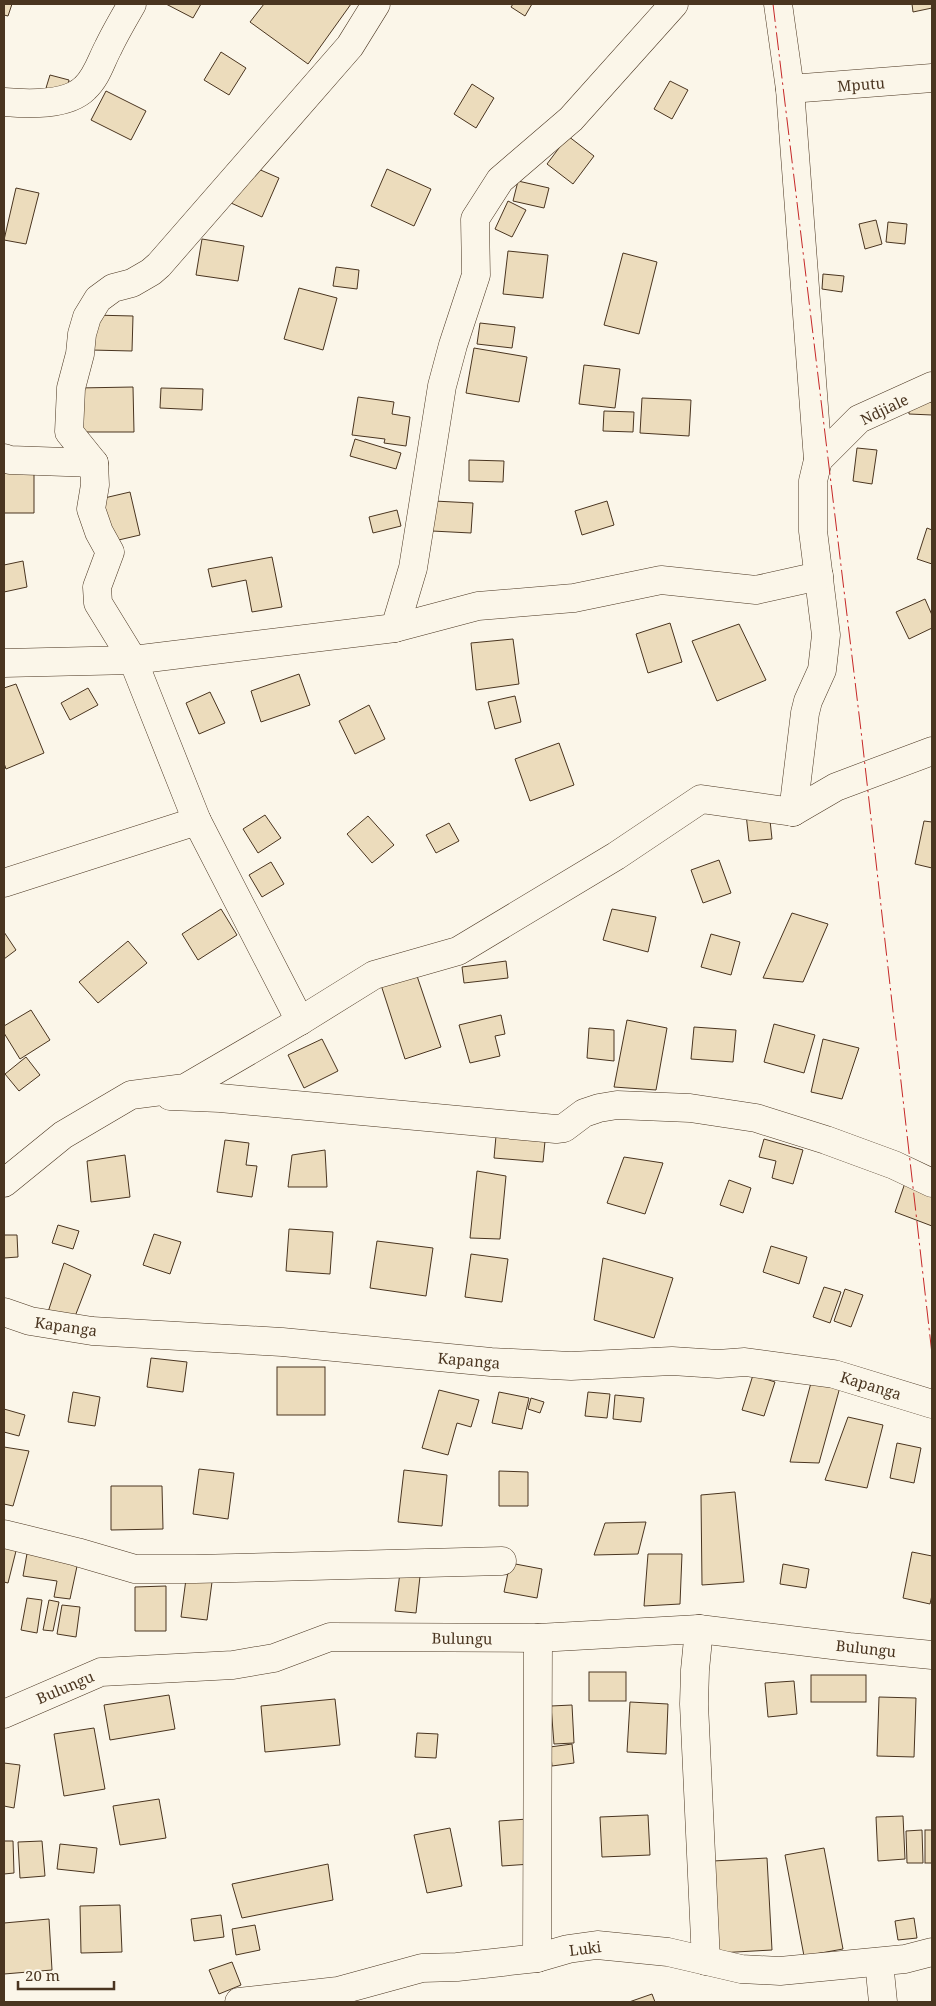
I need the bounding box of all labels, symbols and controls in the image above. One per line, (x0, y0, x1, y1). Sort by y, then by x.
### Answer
street label: Mputu (837, 72, 886, 96)
street label: Ndjiale (857, 389, 911, 429)
street label: Kapanga (34, 1312, 98, 1340)
street label: Kapanga (437, 1347, 501, 1373)
street label: Kapanga (838, 1366, 904, 1404)
street label: Bulungu (431, 1627, 493, 1649)
street label: Bulungu (835, 1635, 898, 1661)
street label: Bulungu (33, 1666, 97, 1708)
street label: Luki (568, 1936, 603, 1960)
scale bar (18, 1958, 114, 1990)
text: 20 m (25, 1965, 60, 1985)

